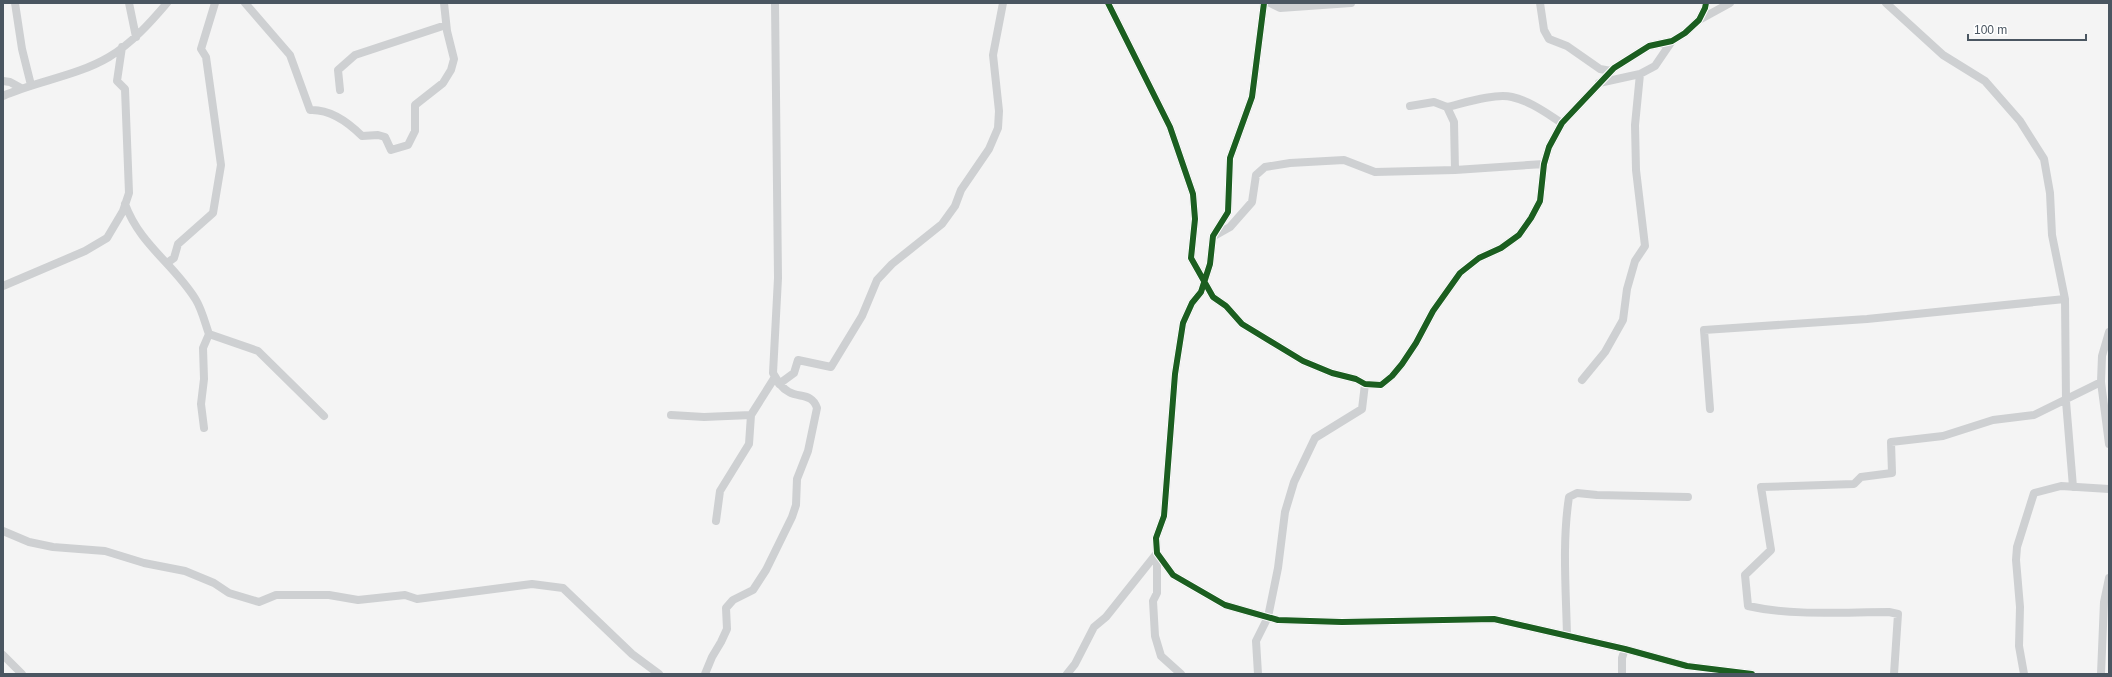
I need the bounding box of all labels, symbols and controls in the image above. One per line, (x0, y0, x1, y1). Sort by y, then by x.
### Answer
scale bar (1968, 16, 2086, 42)
text: 100 m (1974, 23, 2007, 37)

